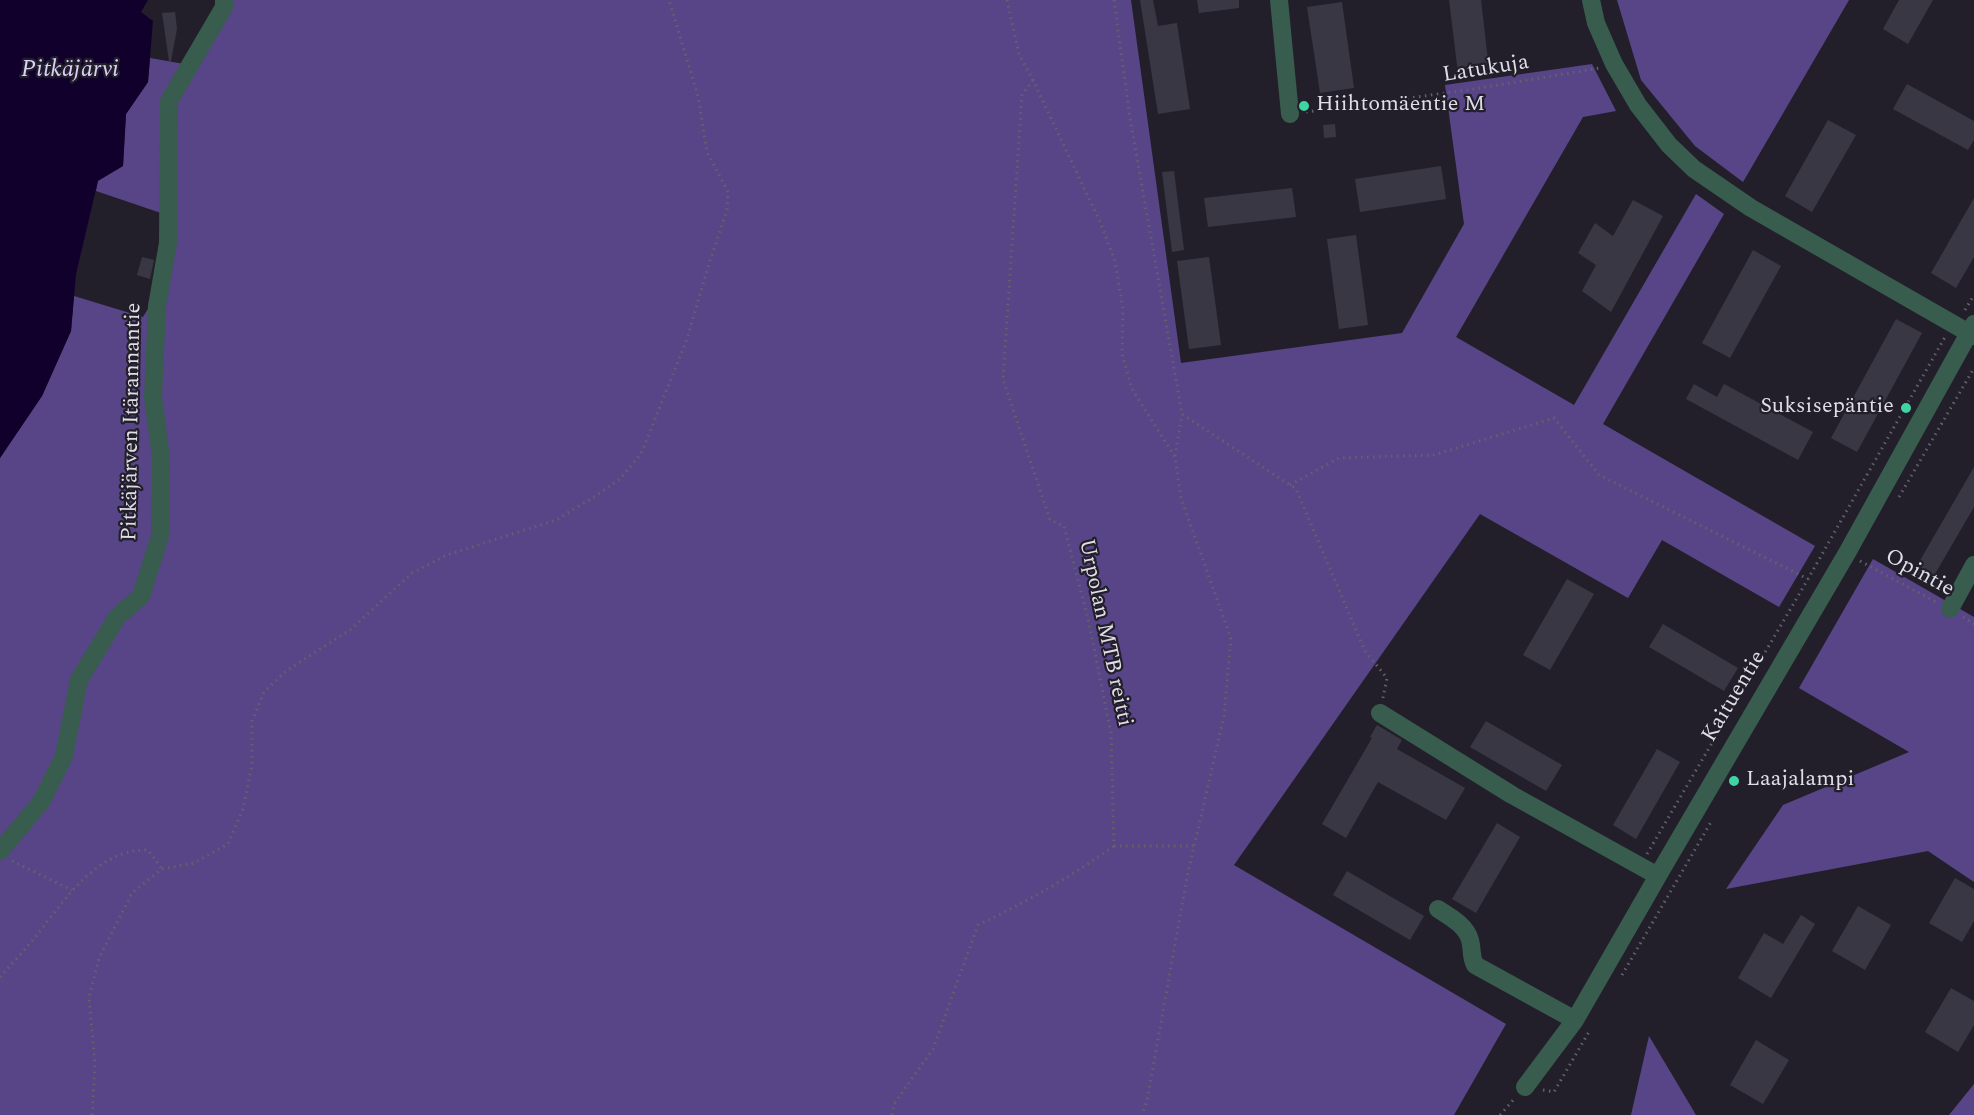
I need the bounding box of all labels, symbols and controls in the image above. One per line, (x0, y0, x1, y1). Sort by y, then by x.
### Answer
street label: Latukuja (1441, 50, 1531, 90)
water label: Pitkäjärvi (21, 57, 119, 85)
place label: Hiihtomäentie M (1316, 93, 1485, 119)
marker: Hiihtomäentie M (1297, 99, 1311, 113)
street label: Pitkäjärven Itärannantie (118, 303, 148, 541)
place label: Suksisepäntie (1760, 395, 1894, 421)
marker: Suksisepäntie (1899, 401, 1913, 415)
street label: Urpolan MTB reitti (1071, 537, 1137, 729)
street label: Opintie (1880, 544, 1958, 604)
street label: Kaituentie (1697, 647, 1773, 747)
place label: Laajalampi (1746, 768, 1854, 794)
marker: Laajalampi (1727, 774, 1741, 788)

